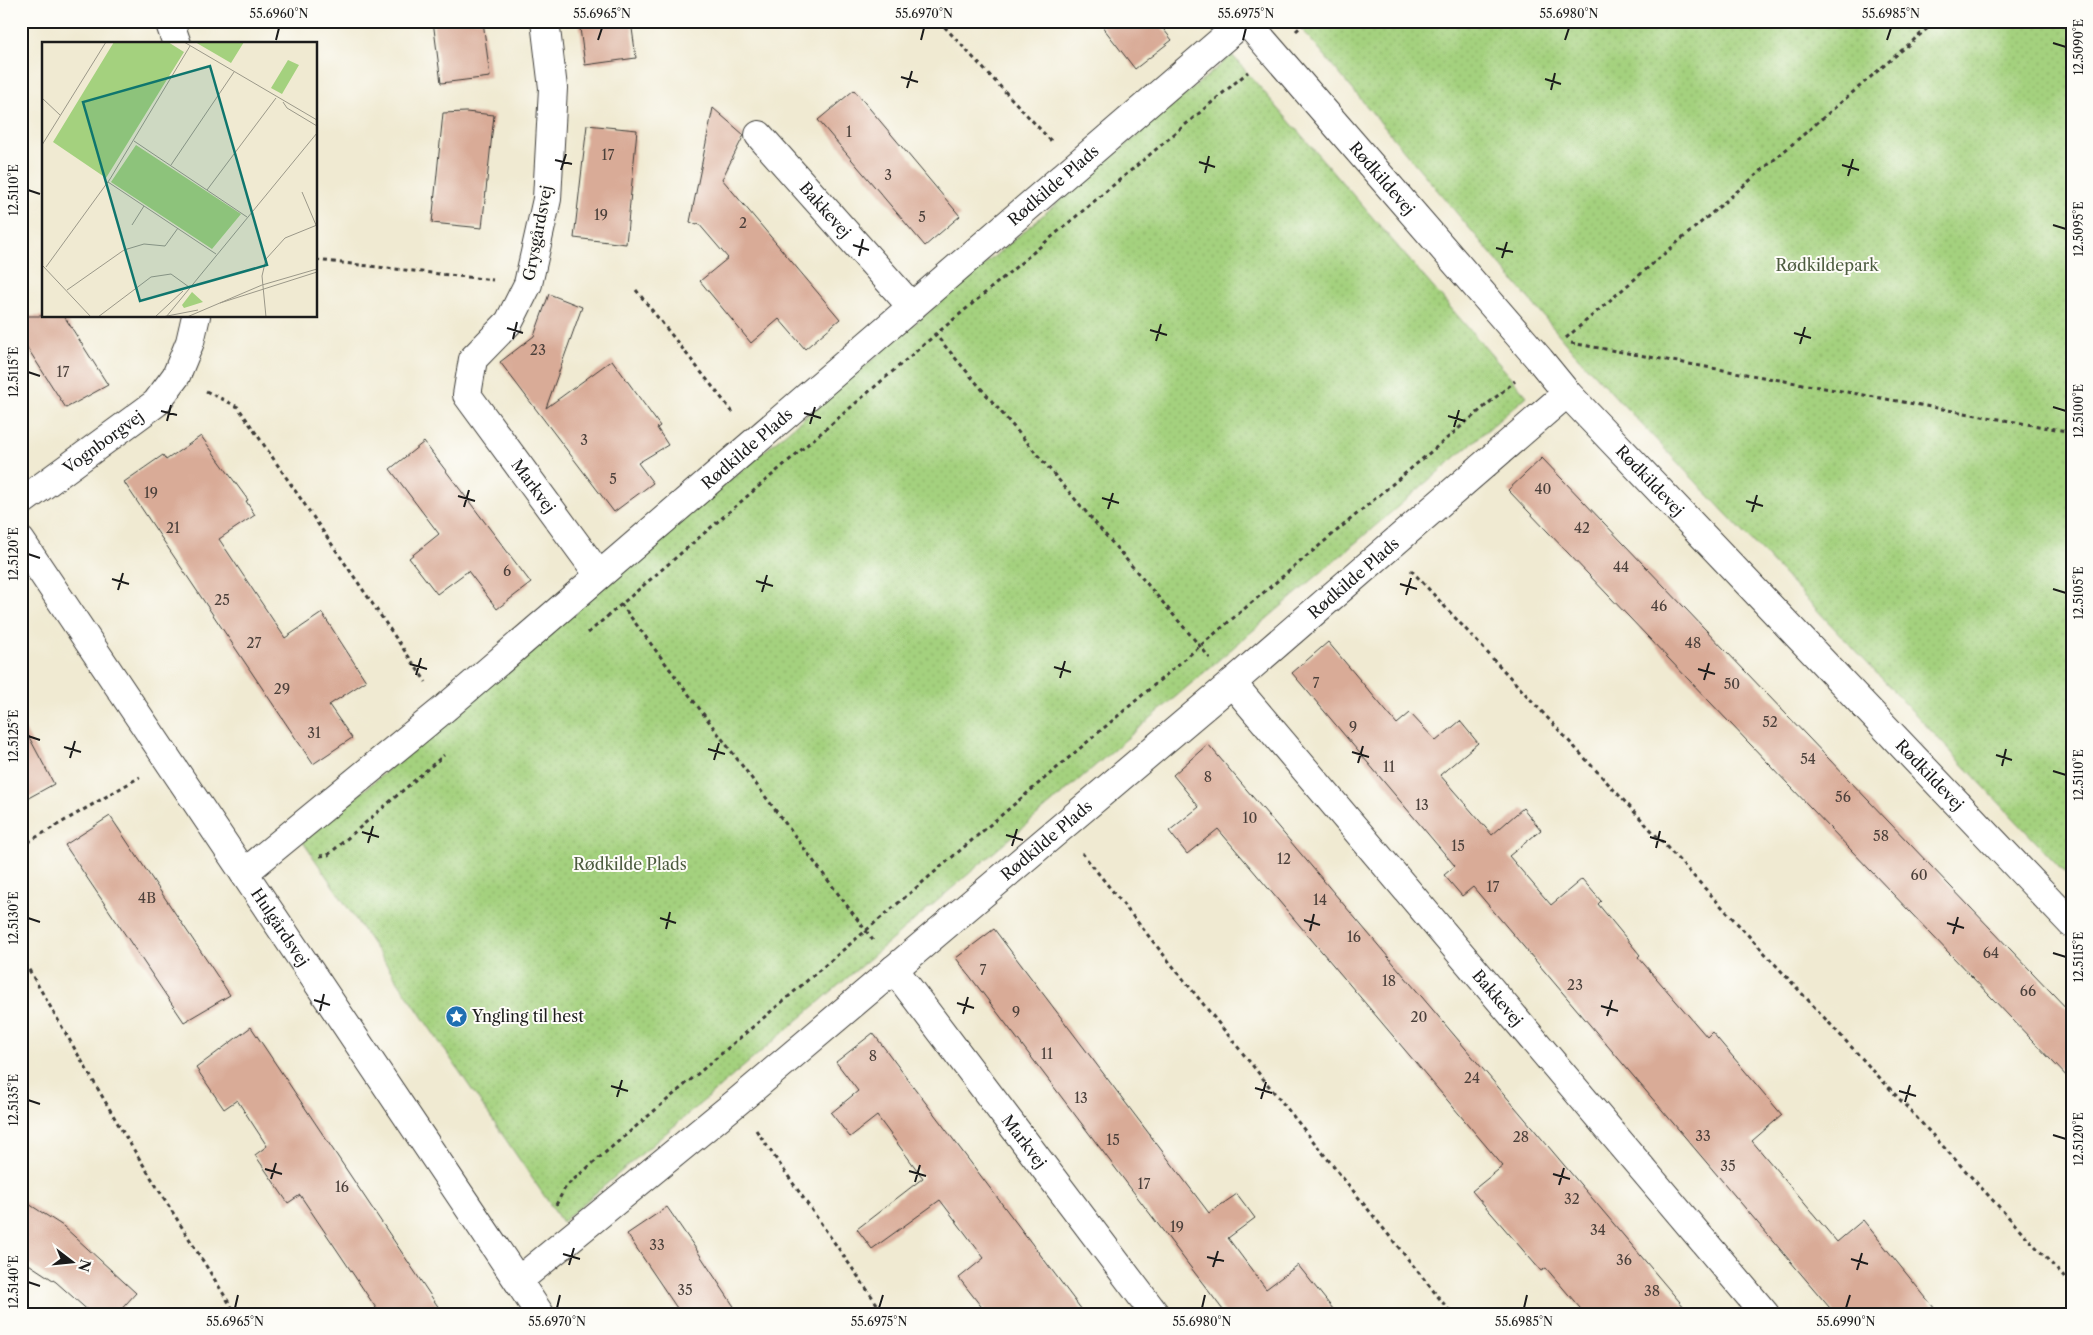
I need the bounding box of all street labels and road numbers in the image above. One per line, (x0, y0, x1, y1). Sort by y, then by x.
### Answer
street label: Rødkildevej (1345, 137, 1419, 219)
street label: Rødkilde Plads (1003, 140, 1103, 230)
street label: Bakkevej (795, 178, 856, 242)
street label: Grysgårdsvej (518, 184, 556, 282)
street label: Rødkilde Plads (697, 404, 796, 493)
street label: Vognborgvej (58, 406, 147, 478)
street label: Rødkildevej (1612, 441, 1689, 520)
street label: Markvej (507, 455, 560, 517)
street label: Rødkilde Plads (1304, 533, 1403, 623)
street label: Rødkildevej (1892, 735, 1968, 814)
street label: Rødkilde Plads (996, 796, 1096, 885)
street label: Hulgårdsvej (247, 884, 314, 970)
street label: Bakkevej (1468, 965, 1527, 1030)
street label: Markvej (998, 1111, 1051, 1172)

